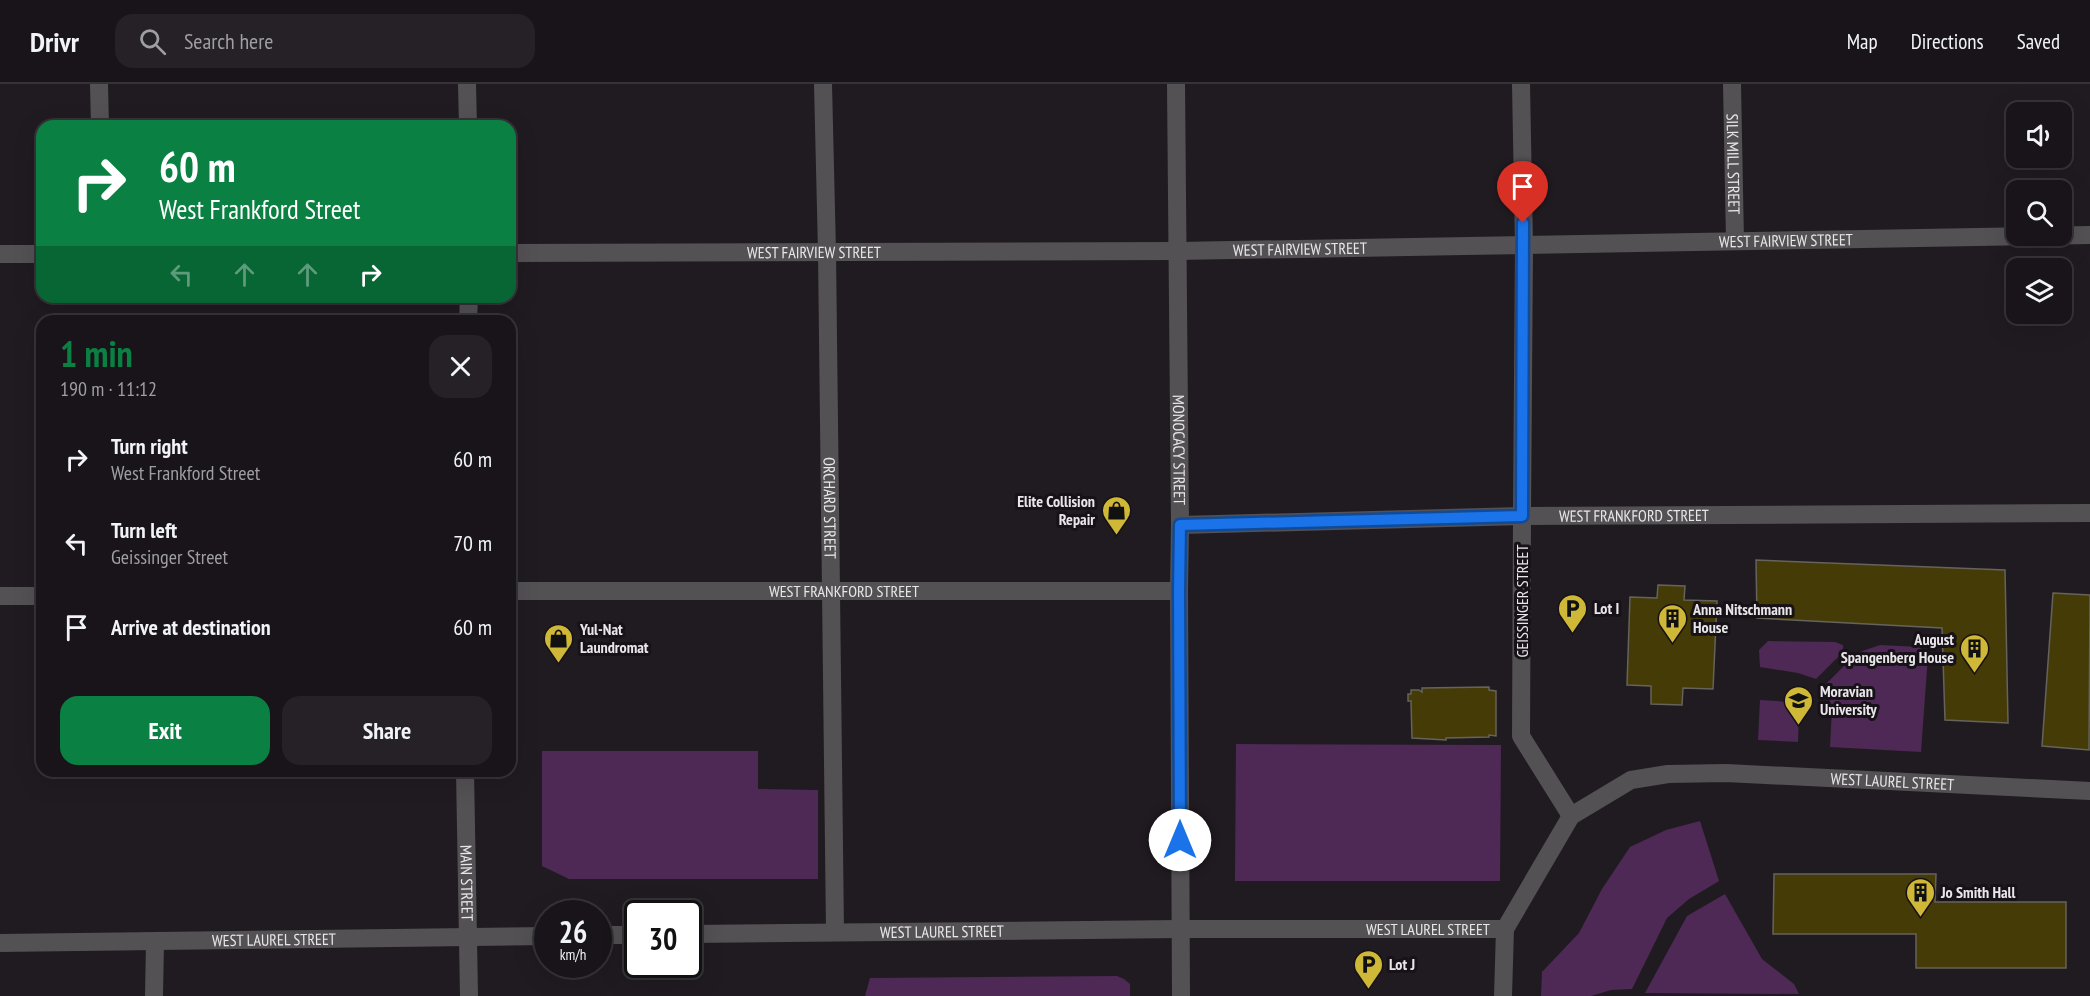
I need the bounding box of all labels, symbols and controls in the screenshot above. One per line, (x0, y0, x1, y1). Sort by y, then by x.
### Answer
search box (115, 14, 535, 68)
text: Drivr (30, 23, 79, 60)
icon: search (136, 25, 169, 58)
text: Search here (184, 27, 273, 55)
text: Map (1847, 28, 1878, 55)
text: Directions (1911, 28, 1984, 55)
text: Saved (2017, 28, 2060, 55)
map controls (2006, 102, 2072, 324)
button: sound (2006, 102, 2072, 168)
street label: SILK MILL STREET (1723, 113, 1744, 215)
text: 60 m (159, 139, 236, 194)
icon: right (60, 144, 138, 222)
pin (1497, 161, 1548, 223)
icon: arrive (1506, 170, 1539, 203)
button: search (2006, 180, 2072, 246)
text: West Frankford Street (159, 192, 360, 226)
street label: WEST FAIRVIEW STREET (1719, 229, 1853, 252)
street label: WEST FAIRVIEW STREET (1233, 238, 1367, 260)
street label: WEST FAIRVIEW STREET (747, 242, 881, 262)
icon: left (165, 258, 198, 291)
icon: ahead (228, 258, 261, 291)
icon: ahead (291, 258, 324, 291)
icon: right (354, 258, 387, 291)
button: layers (2006, 258, 2072, 324)
text: 1 min (60, 330, 133, 377)
button: close (429, 335, 492, 398)
text: 190 m · 11:12 (60, 376, 157, 402)
street label: MONOCACY STREET (1169, 395, 1190, 505)
text: Turn right (111, 432, 188, 460)
icon: right (60, 443, 93, 476)
text: 60 m (453, 445, 492, 473)
street label: ORCHARD STREET (819, 457, 841, 559)
text: West Frankford Street (111, 460, 260, 486)
place label: Elite Collision Repair (1017, 491, 1095, 529)
shop icon: Elite Collision Repair (1100, 494, 1132, 536)
street label: WEST FRANKFORD STREET (1559, 505, 1709, 526)
text: Turn left (111, 516, 177, 544)
icon: left (60, 527, 93, 560)
text: 70 m (453, 529, 492, 557)
text: Geissinger Street (111, 544, 228, 570)
street label: GEISSINGER STREET (1512, 545, 1532, 657)
street label: WEST FRANKFORD STREET (769, 581, 919, 601)
parking icon: Lot I (1557, 592, 1589, 634)
place label: Lot I (1594, 598, 1619, 618)
place label: Anna Nitschmann House (1692, 599, 1792, 637)
building icon: Anna Nitschmann House (1656, 602, 1688, 644)
icon: arrive (60, 611, 93, 644)
text: Arrive at destination (111, 613, 271, 641)
text: 60 m (453, 613, 492, 641)
place label: Yul-Nat Laundromat (579, 619, 649, 657)
shop icon: Yul-Nat Laundromat (543, 622, 575, 664)
place label: August Spangenberg House (1841, 629, 1954, 667)
building icon: August Spangenberg House (1959, 632, 1991, 674)
place label: Moravian University (1820, 681, 1877, 719)
school or university icon: Moravian University (1783, 684, 1815, 726)
button: Exit (60, 696, 270, 765)
button: Share (282, 696, 492, 765)
street label: WEST LAUREL STREET (1830, 768, 1955, 794)
position arrow (1148, 808, 1212, 872)
street label: MAIN STREET (456, 845, 478, 921)
building icon: Jo Smith Hall (1904, 876, 1936, 918)
place label: Jo Smith Hall (1940, 882, 2015, 902)
speed limit sign: 30 (624, 900, 702, 978)
text: 26 (559, 912, 587, 951)
street label: WEST LAUREL STREET (1366, 919, 1490, 939)
street label: WEST LAUREL STREET (880, 921, 1004, 942)
street label: WEST LAUREL STREET (212, 929, 336, 950)
text: km/h (560, 945, 586, 964)
parking icon: Lot J (1352, 948, 1384, 990)
place label: Lot J (1389, 954, 1415, 974)

